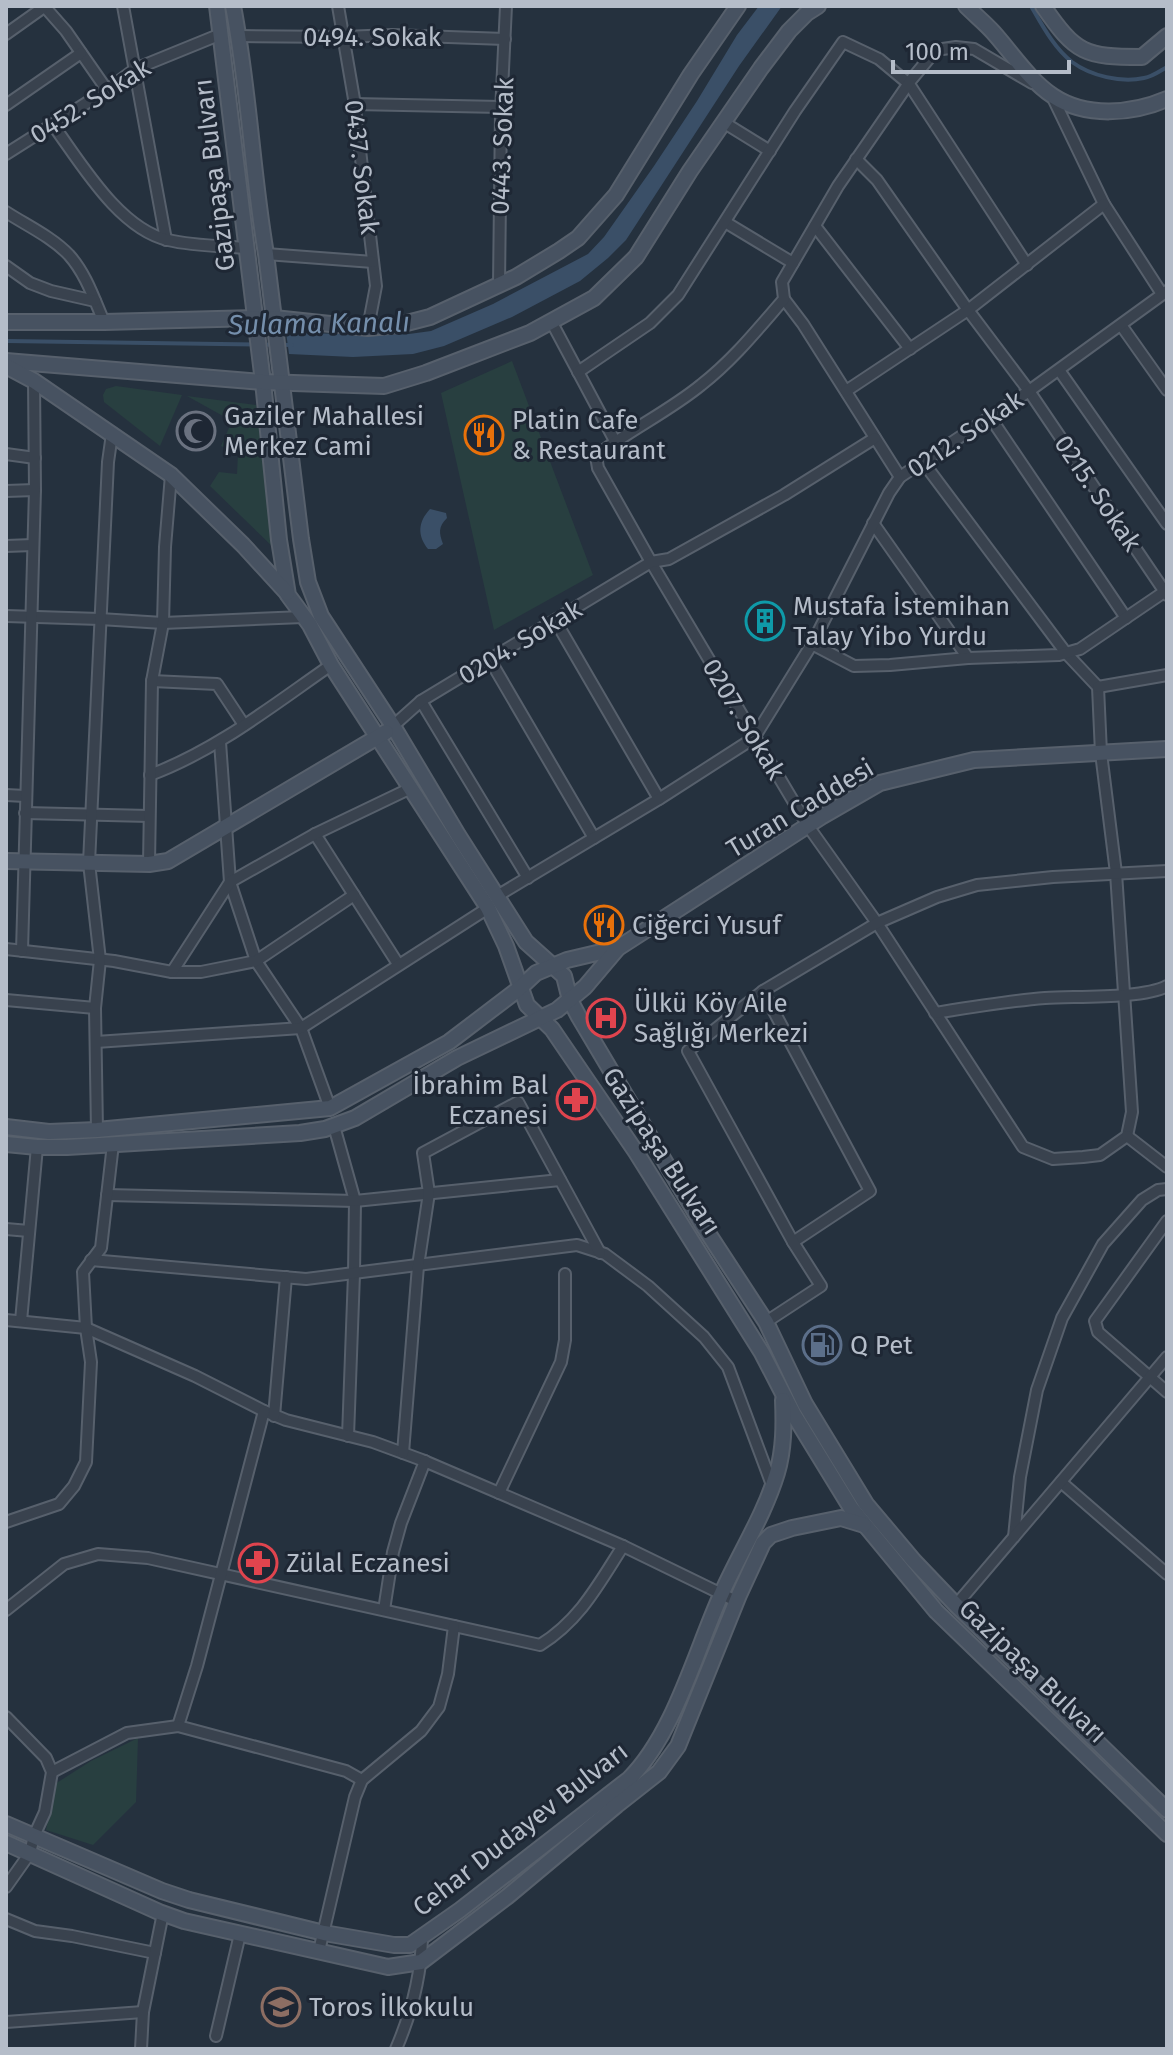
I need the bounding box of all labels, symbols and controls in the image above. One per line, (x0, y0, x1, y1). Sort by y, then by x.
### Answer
street label: 0494. Sokak (303, 22, 442, 53)
scale bar (893, 24, 1069, 74)
text: 100 m (905, 38, 969, 66)
street label: 0452. Sokak (24, 52, 157, 151)
street label: 0443. Sokak (485, 76, 520, 215)
street label: Gazipaşa Bulvarı (187, 77, 242, 273)
street label: 0437. Sokak (338, 98, 385, 237)
water label: Sulama Kanalı (227, 305, 410, 342)
street label: 0212. Sokak (901, 384, 1030, 485)
place label: Gaziler Mahallesi Merkez Cami (224, 401, 424, 462)
place label: Platin Cafe & Restaurant (512, 405, 666, 466)
mosque icon: Gaziler Mahallesi Merkez Cami (175, 410, 217, 452)
restaurant icon: Platin Cafe & Restaurant (463, 414, 505, 456)
street label: 0215. Sokak (1047, 429, 1148, 558)
place label: Mustafa İstemihan Talay Yibo Yurdu (793, 591, 1010, 652)
street label: 0204. Sokak (453, 593, 588, 691)
building icon: Mustafa İstemihan Talay Yibo Yurdu (744, 600, 786, 642)
street label: 0207. Sokak (695, 653, 792, 786)
street label: Turan Caddesi (721, 752, 879, 864)
restaurant icon: Ciğerci Yusuf (583, 904, 625, 946)
place label: Ciğerci Yusuf (632, 910, 784, 941)
place label: Ülkü Köy Aile Sağlığı Merkezi (634, 988, 808, 1049)
hospital icon: Ülkü Köy Aile Sağlığı Merkezi (585, 997, 627, 1039)
street label: Gazipaşa Bulvarı (596, 1062, 727, 1241)
place label: İbrahim Bal Eczanesi (413, 1070, 548, 1131)
pharmacy icon: İbrahim Bal Eczanesi (555, 1079, 597, 1121)
fuel station icon: Q Pet (801, 1324, 843, 1366)
place label: Q Pet (850, 1330, 913, 1361)
pharmacy icon: Zülal Eczanesi (237, 1542, 279, 1584)
place label: Zülal Eczanesi (286, 1548, 450, 1579)
street label: Gazipaşa Bulvarı (952, 1593, 1113, 1750)
street label: Cehar Dudayev Bulvarı (407, 1736, 634, 1923)
school or university icon: Toros İlkokulu (260, 1986, 302, 2028)
place label: Toros İlkokulu (309, 1992, 474, 2023)

